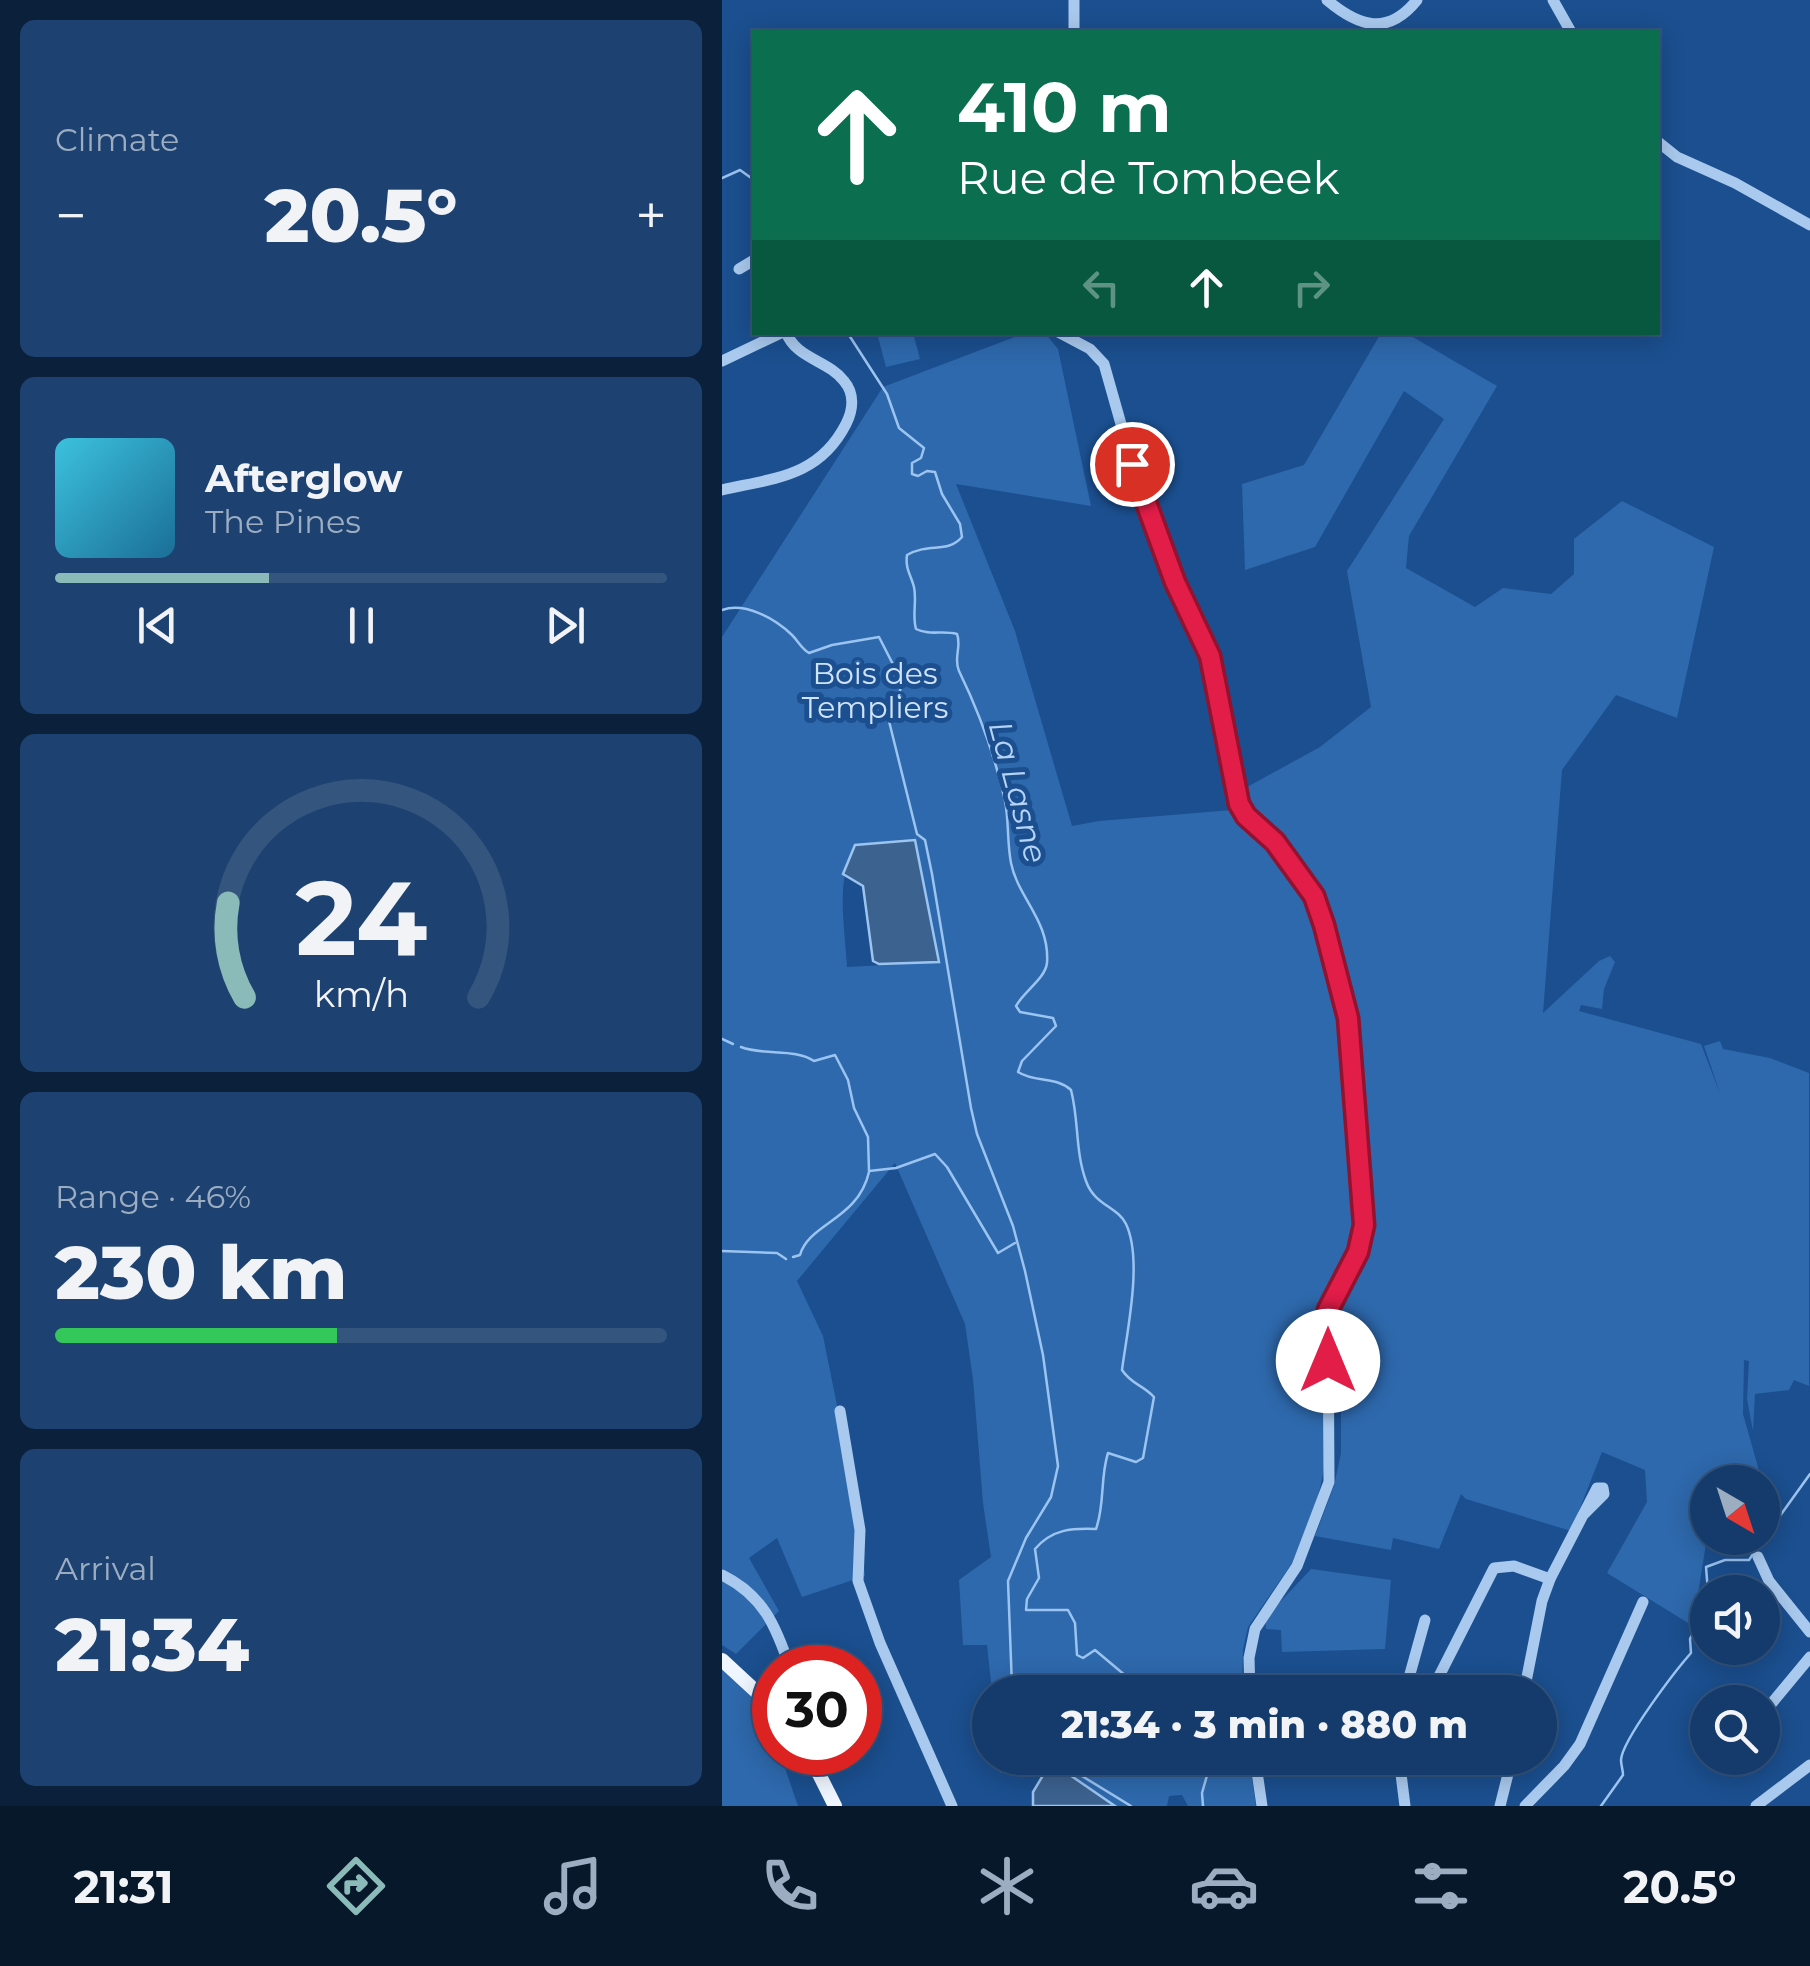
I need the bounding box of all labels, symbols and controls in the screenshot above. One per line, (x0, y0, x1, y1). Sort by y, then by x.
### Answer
text: 410 m (957, 64, 1172, 150)
icon: ahead (792, 70, 922, 200)
text: Climate (55, 120, 179, 159)
text: Rue de Tombeek (957, 150, 1339, 205)
text: 20.5° (264, 169, 458, 261)
text: − (55, 182, 87, 249)
text: + (635, 182, 667, 249)
icon: left (1074, 260, 1129, 315)
icon: ahead (1179, 260, 1234, 315)
icon: right (1284, 260, 1339, 315)
pin (1090, 422, 1175, 507)
icon: arrive (1105, 437, 1160, 492)
text: Afterglow (205, 455, 403, 502)
text: The Pines (205, 502, 361, 541)
icon: previous (130, 598, 185, 653)
icon: pause (334, 598, 389, 653)
icon: next (538, 598, 593, 653)
park label: Bois des Templiers (802, 655, 948, 726)
water label: La Lasne (981, 717, 1056, 867)
text: 24 (295, 854, 427, 981)
text: km/h (313, 972, 409, 1016)
text: Range · 46% (55, 1177, 251, 1216)
text: 230 km (55, 1226, 347, 1318)
position arrow (1276, 1309, 1380, 1413)
north arrow (1690, 1465, 1780, 1555)
map controls (1690, 1465, 1780, 1775)
text: Arrival (55, 1549, 156, 1588)
button: sound (1690, 1575, 1780, 1665)
text: 21:34 (55, 1598, 249, 1690)
speed limit sign: 30 (752, 1645, 882, 1775)
button: search (1690, 1685, 1780, 1775)
text: 21:34 · 3 min · 880 m (1061, 1701, 1468, 1748)
icon: directions (321, 1851, 391, 1921)
icon: music (538, 1851, 608, 1921)
icon: phone (755, 1851, 825, 1921)
icon: climate (972, 1851, 1042, 1921)
icon: car (1189, 1851, 1259, 1921)
icon: filters (1406, 1851, 1476, 1921)
text: 21:31 (74, 1859, 174, 1914)
text: 20.5° (1623, 1859, 1736, 1914)

